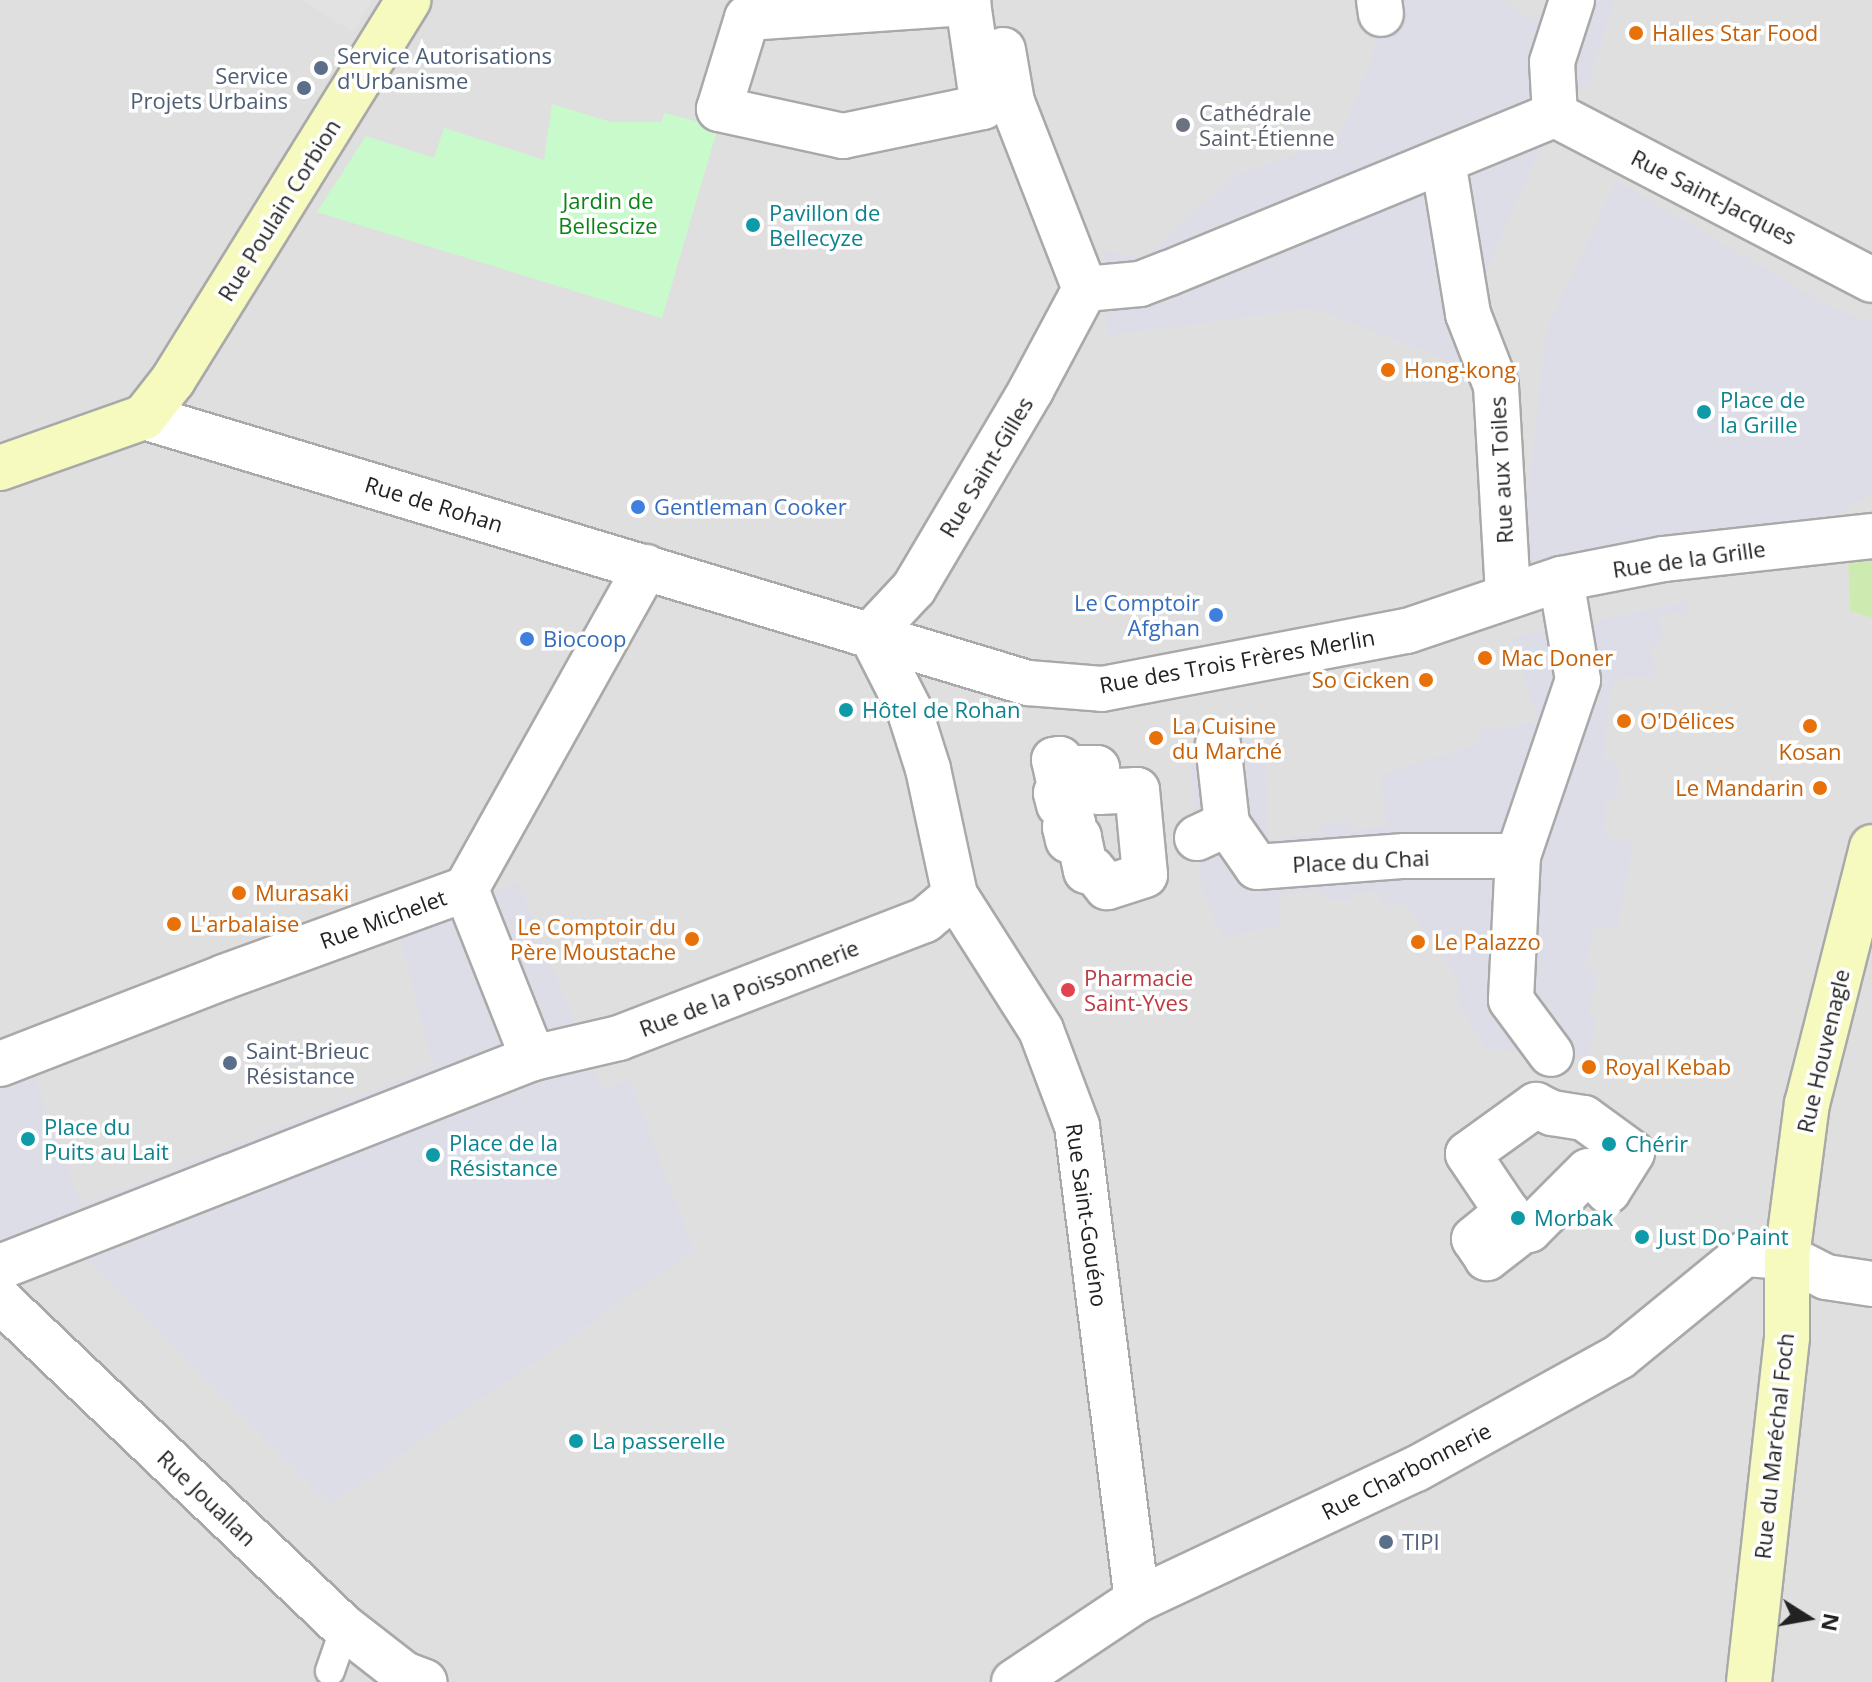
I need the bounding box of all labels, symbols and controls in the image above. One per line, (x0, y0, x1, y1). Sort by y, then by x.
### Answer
place label: Halles Star Food (1652, 20, 1818, 46)
marker: Halles Star Food (1627, 24, 1645, 42)
place label: Service Autorisations d'Urbanisme (337, 42, 552, 94)
marker: Service Autorisations d'Urbanisme (312, 59, 330, 77)
place label: Service Projets Urbains (130, 62, 288, 114)
marker: Service Projets Urbains (295, 79, 313, 97)
place label: Cathédrale Saint-Étienne (1199, 99, 1335, 150)
street label: Rue Poulain Corbion (212, 114, 346, 306)
marker: Cathédrale Saint-Étienne (1174, 116, 1192, 134)
street label: Rue Saint-Jacques (1627, 144, 1801, 250)
park label: Jardin de Bellescize (558, 187, 658, 238)
place label: Pavillon de Bellecyze (769, 199, 880, 250)
marker: Pavillon de Bellecyze (744, 216, 762, 234)
place label: Hong-kong (1404, 357, 1516, 383)
marker: Hong-kong (1379, 361, 1397, 379)
place label: Place de la Grille (1720, 386, 1805, 438)
street label: Rue Saint-Gilles (934, 392, 1038, 542)
street label: Rue aux Toiles (1484, 396, 1518, 544)
marker: Place de la Grille (1695, 403, 1713, 421)
street label: Rue de Rohan (362, 471, 506, 537)
place label: Gentleman Cooker (654, 494, 847, 520)
marker: Gentleman Cooker (629, 498, 647, 516)
street label: Rue de la Grille (1611, 535, 1767, 583)
place label: Le Comptoir Afghan (1074, 589, 1200, 640)
marker: Le Comptoir Afghan (1207, 606, 1225, 624)
street label: Rue des Trois Frères Merlin (1097, 624, 1377, 698)
place label: Biocoop (543, 626, 626, 652)
marker: Biocoop (518, 630, 536, 648)
place label: Mac Doner (1501, 645, 1613, 671)
marker: Mac Doner (1476, 649, 1494, 667)
place label: So Cicken (1312, 667, 1410, 693)
marker: So Cicken (1417, 671, 1435, 689)
place label: Hôtel de Rohan (862, 697, 1020, 723)
marker: Hôtel de Rohan (837, 701, 855, 719)
place label: O'Délices (1640, 708, 1735, 734)
place label: La Cuisine du Marché (1172, 712, 1282, 764)
marker: O'Délices (1615, 712, 1633, 730)
marker: Kosan (1801, 717, 1819, 735)
marker: La Cuisine du Marché (1147, 729, 1165, 747)
place label: Kosan (1779, 739, 1841, 765)
place label: Le Mandarin (1675, 775, 1804, 801)
marker: Le Mandarin (1811, 779, 1829, 797)
street label: Place du Chai (1292, 844, 1430, 878)
place label: Murasaki (255, 880, 349, 906)
marker: Murasaki (230, 884, 248, 902)
street label: Rue Michelet (316, 884, 450, 954)
place label: L'arbalaise (190, 911, 299, 937)
place label: Le Comptoir du Père Moustache (510, 913, 676, 964)
marker: L'arbalaise (165, 915, 183, 933)
place label: Le Palazzo (1434, 929, 1541, 955)
marker: Le Comptoir du Père Moustache (683, 930, 701, 948)
marker: Le Palazzo (1409, 933, 1427, 951)
street label: Rue de la Poissonnerie (636, 934, 862, 1042)
place label: Pharmacie Saint-Yves (1084, 964, 1193, 1016)
street label: Rue Houvenagle (1791, 967, 1855, 1135)
marker: Pharmacie Saint-Yves (1059, 981, 1077, 999)
place label: Saint-Brieuc Résistance (246, 1037, 369, 1088)
marker: Saint-Brieuc Résistance (221, 1054, 239, 1072)
place label: Royal Kebab (1605, 1054, 1731, 1080)
marker: Royal Kebab (1580, 1058, 1598, 1076)
place label: Place du Puits au Lait (44, 1113, 169, 1164)
street label: Rue Saint-Gouéno (1061, 1121, 1113, 1309)
place label: Place de la Résistance (449, 1129, 558, 1180)
marker: Place du Puits au Lait (19, 1130, 37, 1148)
place label: Chérir (1625, 1131, 1688, 1157)
marker: Chérir (1600, 1135, 1618, 1153)
marker: Place de la Résistance (424, 1146, 442, 1164)
place label: Morbak (1534, 1205, 1613, 1231)
marker: Morbak (1509, 1209, 1527, 1227)
place label: Just Do Paint (1658, 1224, 1789, 1250)
marker: Just Do Paint (1633, 1228, 1651, 1246)
street label: Rue du Maréchal Foch (1749, 1332, 1799, 1560)
street label: Rue Charbonnerie (1317, 1417, 1495, 1525)
place label: La passerelle (592, 1428, 725, 1454)
marker: La passerelle (567, 1432, 585, 1450)
street label: Rue Jouallan (152, 1444, 262, 1552)
place label: TIPI (1402, 1529, 1440, 1555)
marker: TIPI (1377, 1533, 1395, 1551)
north arrow (1768, 1578, 1848, 1658)
text: N (1815, 1611, 1848, 1634)

